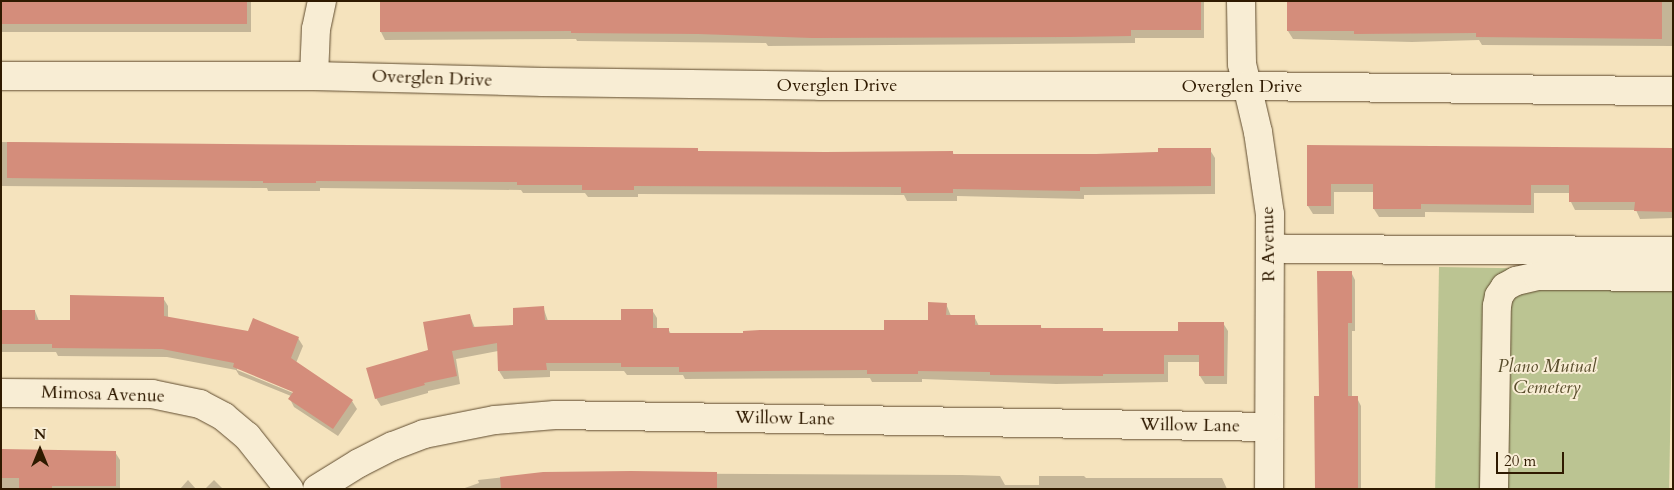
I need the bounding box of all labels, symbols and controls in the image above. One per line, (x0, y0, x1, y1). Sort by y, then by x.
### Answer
street label: Overglen Drive (371, 66, 493, 92)
street label: Overglen Drive (777, 75, 897, 97)
street label: Overglen Drive (1182, 76, 1302, 98)
street label: R Avenue (1258, 206, 1280, 282)
park label: Plano Mutual Cemetery (1498, 357, 1596, 399)
street label: Mimosa Avenue (41, 382, 165, 408)
street label: Willow Lane (735, 407, 835, 431)
street label: Willow Lane (1140, 414, 1240, 438)
north arrow (15, 425, 65, 475)
text: N (34, 425, 46, 444)
scale bar (1499, 442, 1566, 474)
text: 20 m (1504, 451, 1536, 471)

